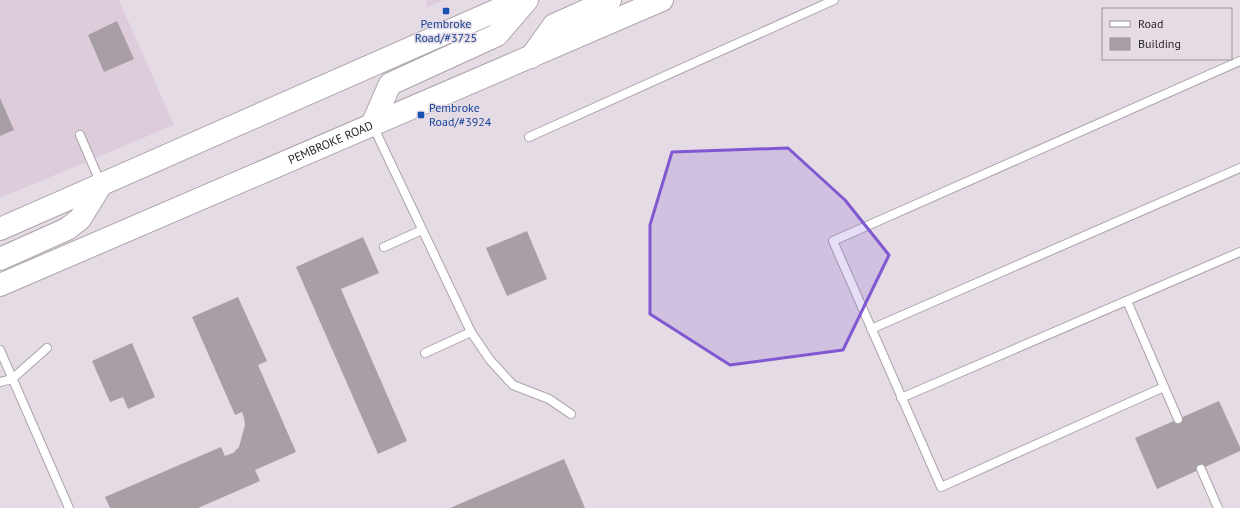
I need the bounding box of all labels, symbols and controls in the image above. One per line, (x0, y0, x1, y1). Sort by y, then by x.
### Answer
marker: Pembroke Road/#3725 (441, 6, 451, 16)
legend (1102, 8, 1232, 60)
place label: Pembroke Road/#3725 (415, 16, 477, 45)
text: Road (1138, 16, 1163, 31)
text: Building (1138, 36, 1181, 51)
place label: Pembroke Road/#3924 (429, 100, 492, 129)
marker: Pembroke Road/#3924 (416, 110, 426, 120)
street label: PEMBROKE ROAD (286, 117, 375, 167)

